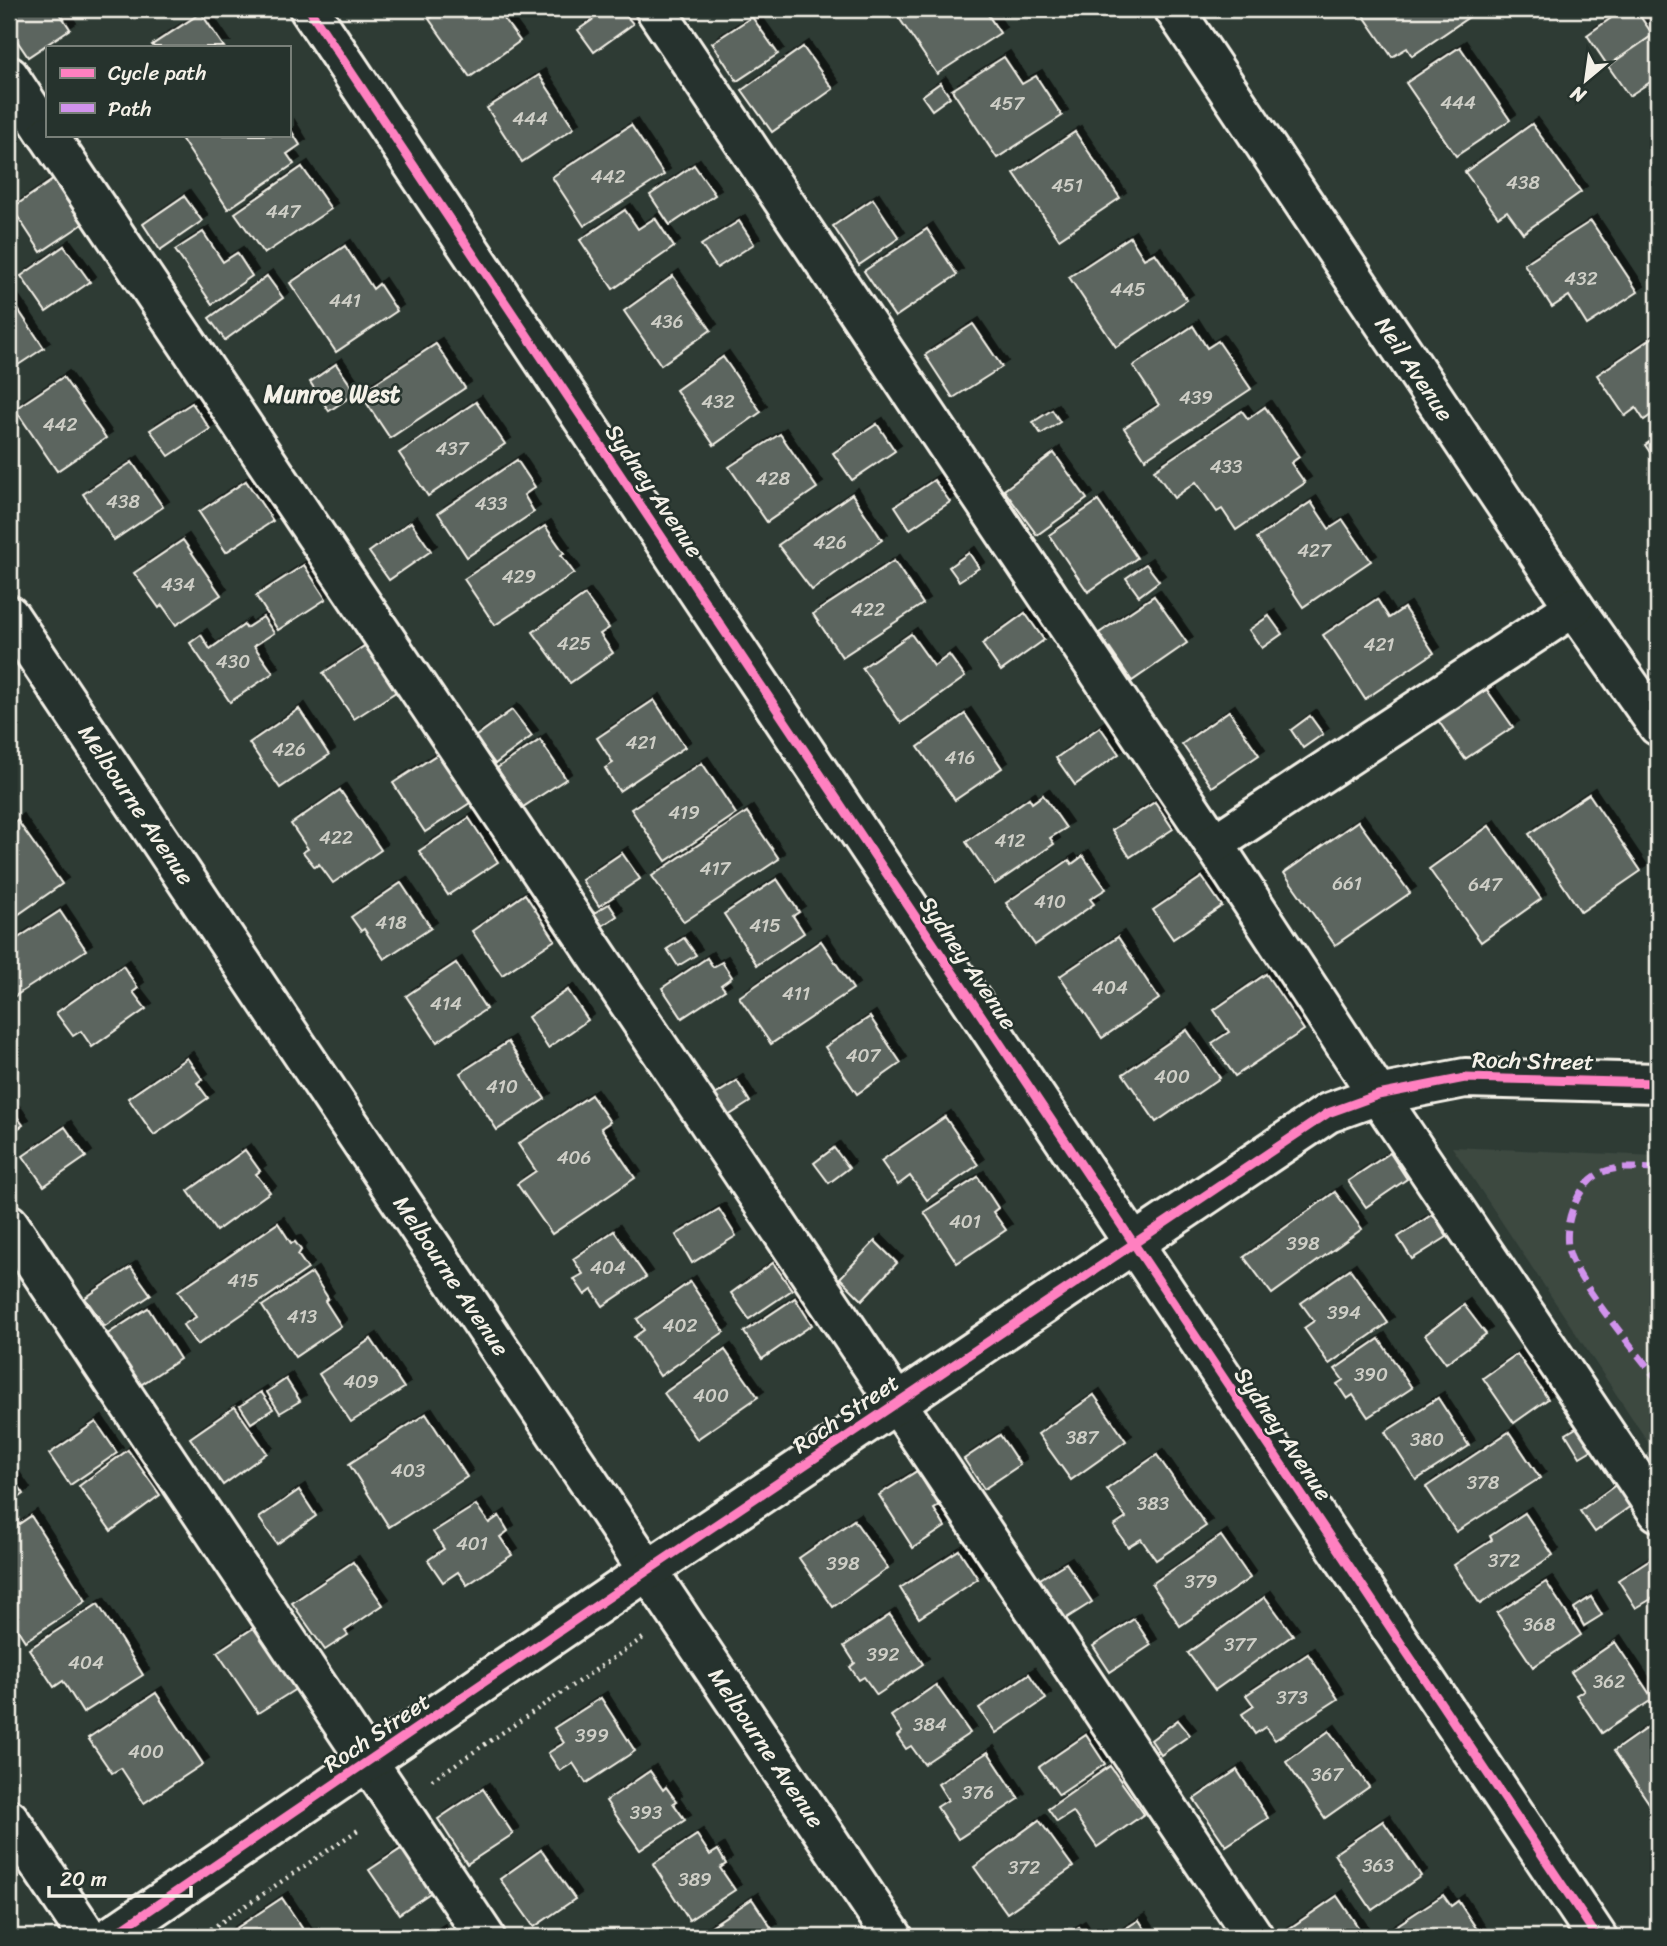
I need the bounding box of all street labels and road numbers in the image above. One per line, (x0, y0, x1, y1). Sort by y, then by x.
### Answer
street label: Neil Avenue (1363, 308, 1465, 430)
street label: Sydney Avenue (594, 415, 714, 567)
street label: Melbourne Avenue (67, 716, 205, 894)
street label: Sydney Avenue (908, 887, 1028, 1039)
street label: Roch Street (1472, 1039, 1594, 1083)
street label: Melbourne Avenue (382, 1187, 520, 1365)
street label: Sydney Avenue (1223, 1358, 1343, 1510)
street label: Roch Street (784, 1363, 908, 1465)
street label: Melbourne Avenue (697, 1659, 835, 1837)
street label: Roch Street (315, 1682, 439, 1784)

